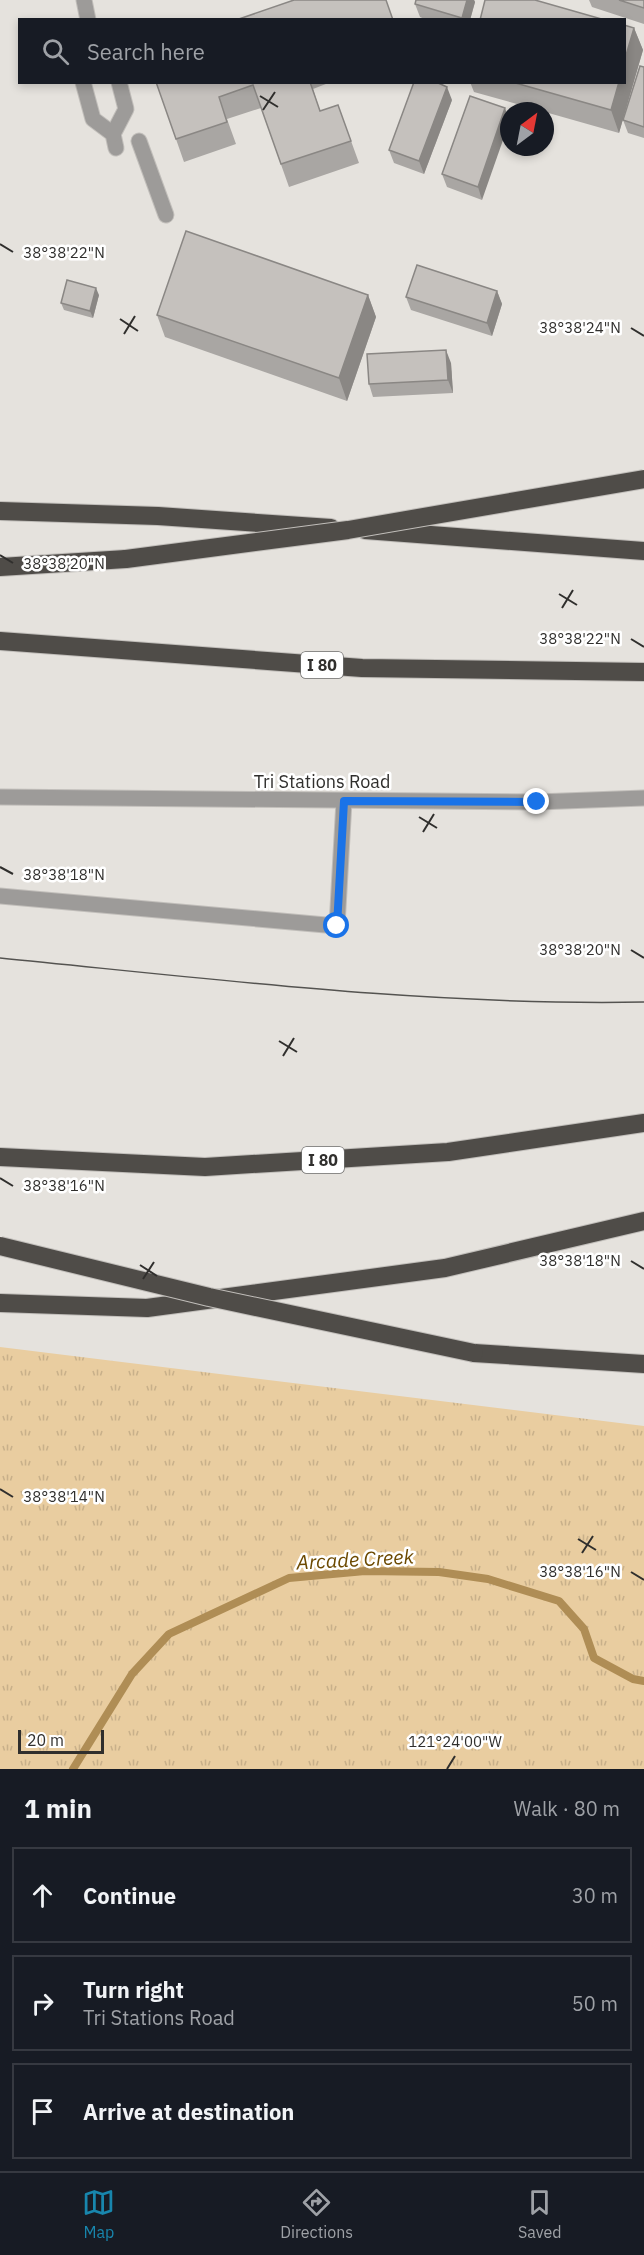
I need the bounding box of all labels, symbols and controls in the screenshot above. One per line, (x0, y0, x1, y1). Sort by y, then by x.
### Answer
search box (18, 18, 626, 84)
icon: search (39, 35, 72, 68)
text: Search here (87, 37, 205, 66)
north arrow (500, 102, 554, 156)
text: 38°38'22"N (23, 243, 105, 262)
text: 38°38'24"N (539, 318, 621, 337)
text: 38°38'20"N (23, 554, 105, 573)
text: 38°38'22"N (539, 629, 621, 648)
road number: I 80 (301, 652, 343, 678)
street label: Tri Stations Road (254, 770, 390, 793)
route end (523, 788, 549, 814)
text: 38°38'18"N (23, 865, 105, 884)
route start (323, 912, 349, 938)
text: 38°38'20"N (539, 940, 621, 959)
road number: I 80 (302, 1147, 344, 1173)
text: 38°38'16"N (23, 1176, 105, 1195)
text: 38°38'18"N (539, 1251, 621, 1270)
text: 38°38'14"N (23, 1487, 105, 1506)
water label: Arcade Creek (295, 1542, 415, 1576)
text: 38°38'16"N (539, 1562, 621, 1581)
scale bar (18, 1727, 104, 1754)
text: 20 m (27, 1730, 64, 1750)
text: 121°24'00"W (408, 1732, 502, 1751)
text: 1 min (24, 1791, 92, 1825)
text: Walk · 80 m (514, 1795, 620, 1822)
icon: ahead (26, 1879, 59, 1912)
text: Continue (83, 1881, 176, 1910)
text: 30 m (572, 1882, 618, 1909)
text: Turn right (83, 1975, 184, 2004)
icon: right (26, 1987, 59, 2020)
text: 50 m (572, 1990, 618, 2017)
text: Tri Stations Road (83, 2004, 235, 2031)
icon: arrive (26, 2095, 59, 2128)
text: Arrive at destination (83, 2097, 294, 2126)
tab: Map (82, 2186, 115, 2242)
tab: Directions (280, 2186, 353, 2242)
tab: Saved (518, 2186, 562, 2242)

